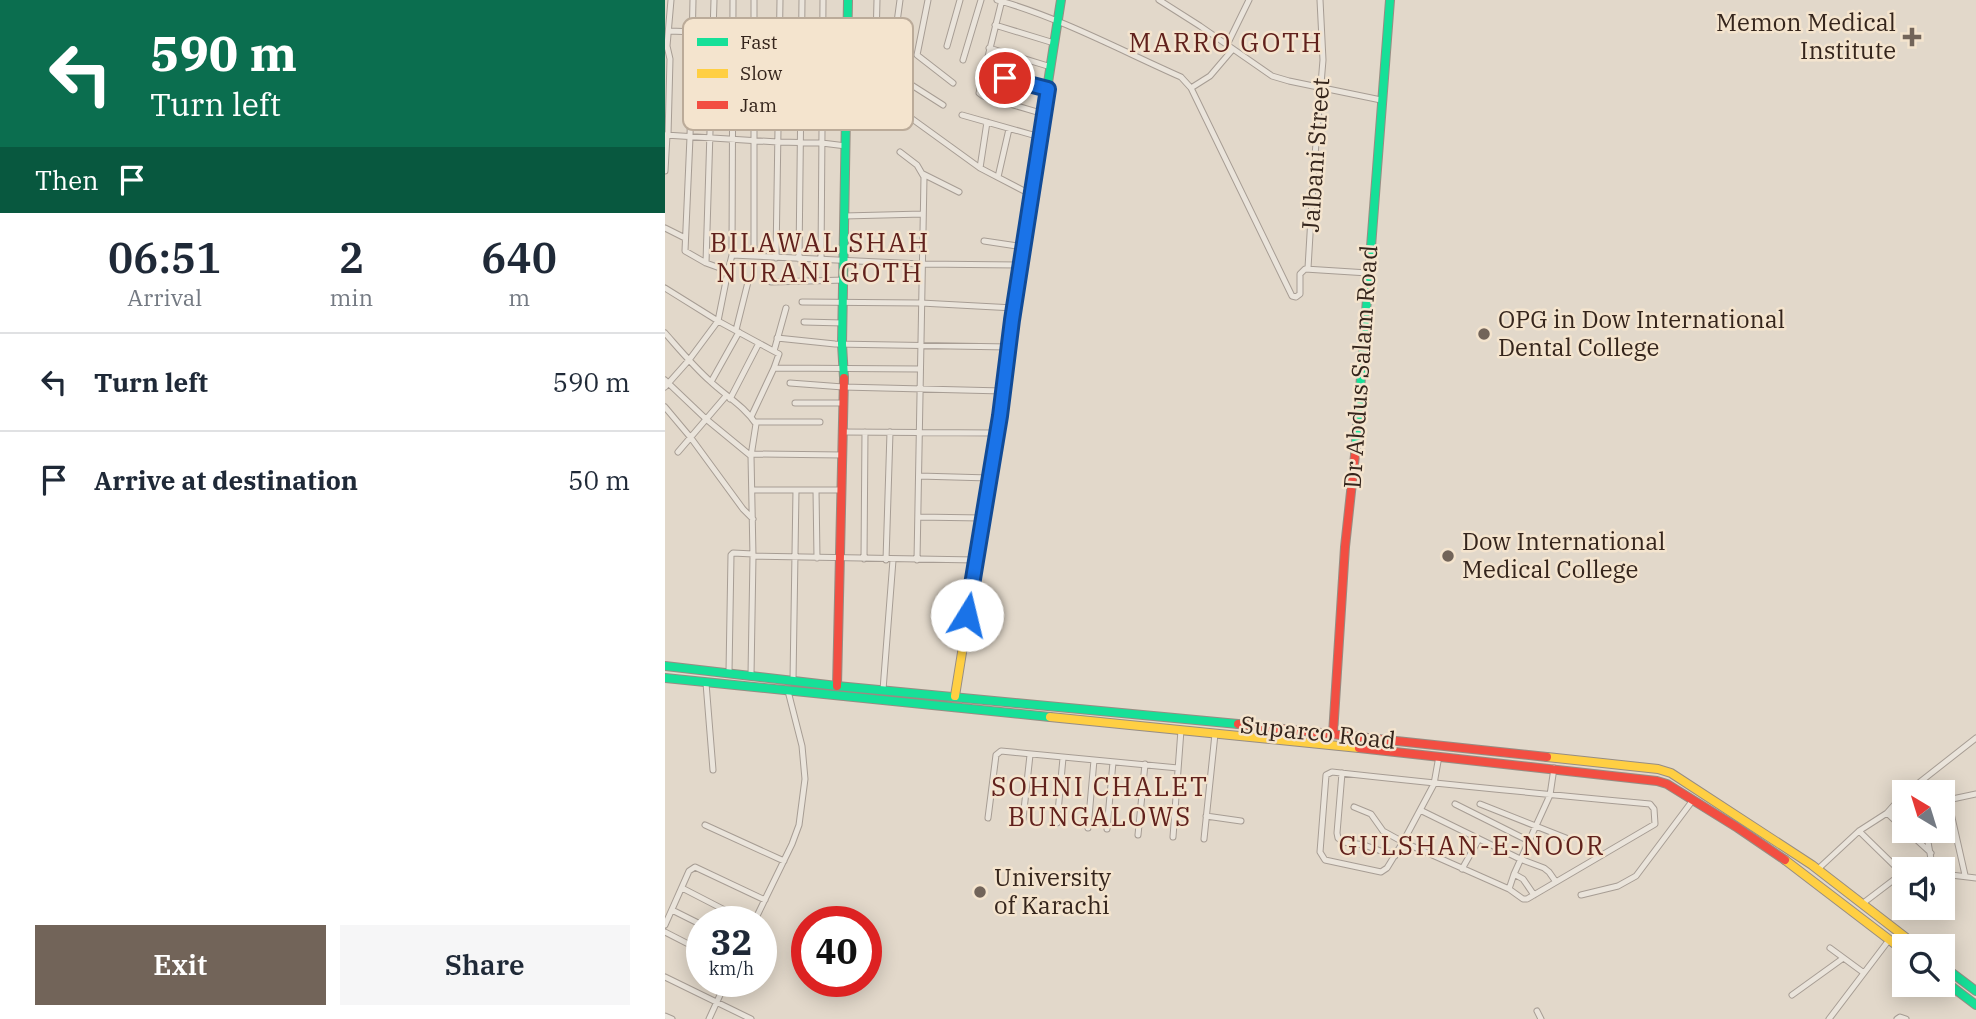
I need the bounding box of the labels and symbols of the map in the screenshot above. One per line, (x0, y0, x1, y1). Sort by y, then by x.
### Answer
place label: Memon Medical Institute (1716, 6, 1896, 66)
legend (683, 18, 913, 130)
district label: MARRO GOTH (1129, 25, 1323, 59)
marker: Memon Medical Institute (1902, 27, 1922, 47)
text: Fast (740, 30, 778, 54)
pin (975, 48, 1035, 108)
text: Slow (740, 61, 782, 85)
street label: Jalbani Street (1294, 77, 1336, 233)
text: Jam (740, 93, 777, 117)
district label: BILAWAL SHAH NURANI GOTH (710, 225, 930, 289)
street label: Dr Abdus Salam Road (1336, 244, 1384, 490)
place label: OPG in Dow International Dental College (1498, 303, 1785, 363)
marker: OPG in Dow International Dental College (1476, 326, 1492, 342)
place label: Dow International Medical College (1462, 525, 1666, 585)
marker: Dow International Medical College (1440, 548, 1456, 564)
position arrow (930, 578, 1004, 652)
street label: Suparco Road (1239, 708, 1397, 756)
district label: SOHNI CHALET BUNGALOWS (991, 769, 1209, 833)
north arrow (1892, 780, 1955, 844)
district label: GULSHAN-E-NOOR (1339, 828, 1605, 862)
place label: University of Karachi (994, 861, 1111, 921)
marker: University of Karachi (972, 884, 988, 900)
speed limit sign: 40 (791, 906, 882, 997)

